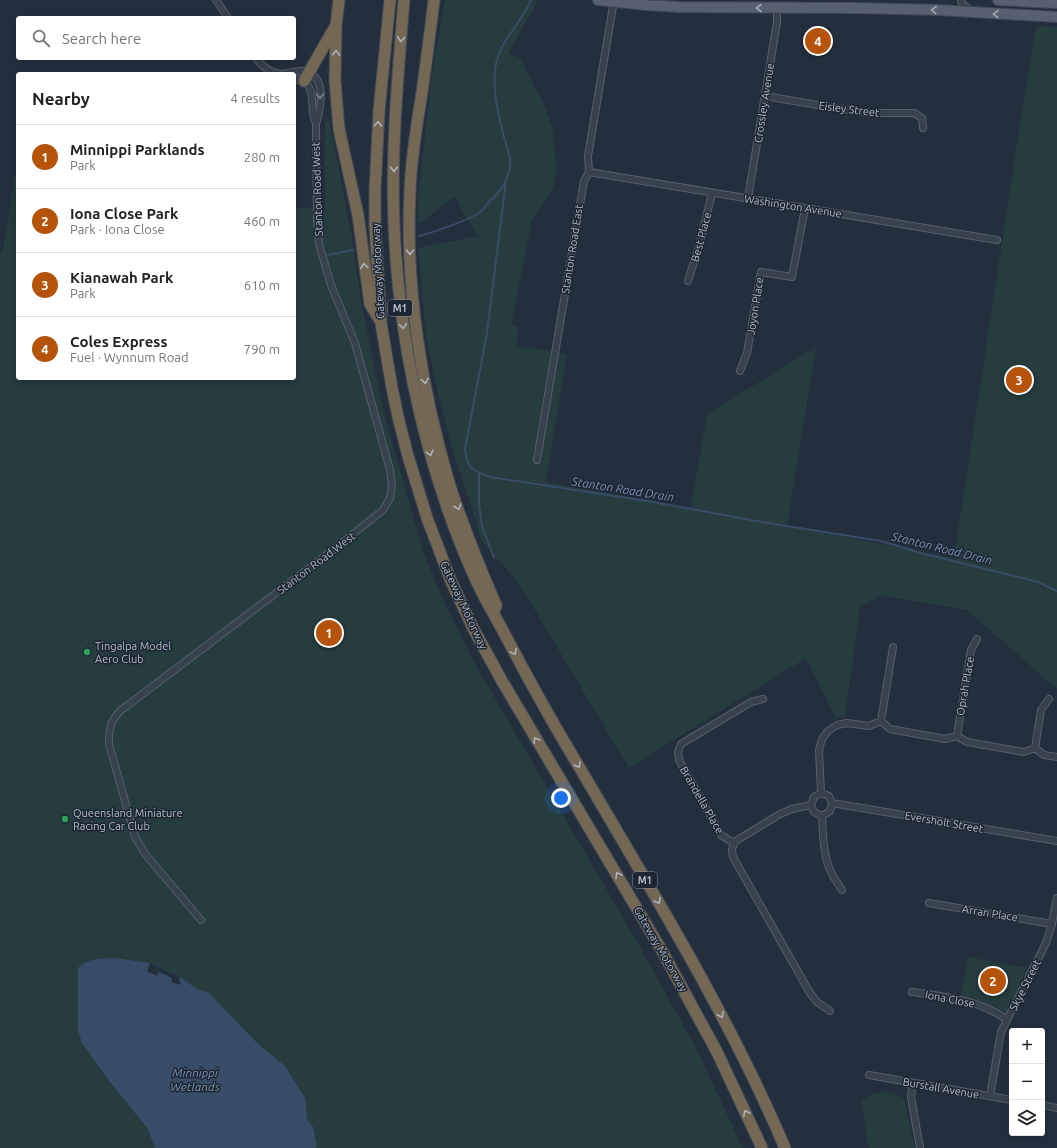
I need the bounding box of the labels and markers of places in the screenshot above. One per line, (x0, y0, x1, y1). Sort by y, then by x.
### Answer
pin: 4 (805, 26, 831, 56)
pin: 3 (1006, 365, 1032, 395)
pin: 1 (316, 618, 342, 648)
place label: Tingalpa Model Aero Club (95, 640, 171, 665)
marker: Tingalpa Model Aero Club (82, 647, 92, 657)
place label: Queensland Miniature Racing Car Club (73, 807, 182, 832)
marker: Queensland Miniature Racing Car Club (60, 814, 70, 824)
pin: 2 (980, 966, 1006, 996)

